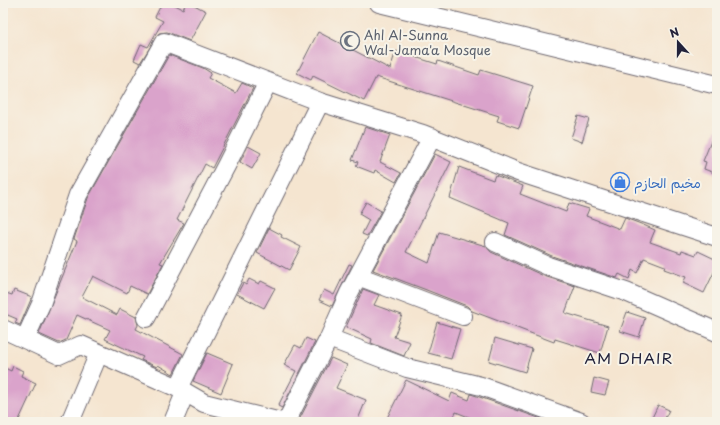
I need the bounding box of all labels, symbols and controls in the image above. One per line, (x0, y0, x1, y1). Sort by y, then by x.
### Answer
north arrow (658, 22, 698, 62)
text: N (667, 23, 682, 42)
place label: Ahl Al-Sunna Wal-Jama'a Mosque (364, 25, 491, 59)
mosque icon: Ahl Al-Sunna Wal-Jama'a Mosque (339, 30, 361, 52)
shop icon: مخيم الحازم (609, 171, 631, 193)
place label: مخيم الحازم (634, 173, 701, 194)
district label: AM DHAIR (584, 346, 674, 369)

